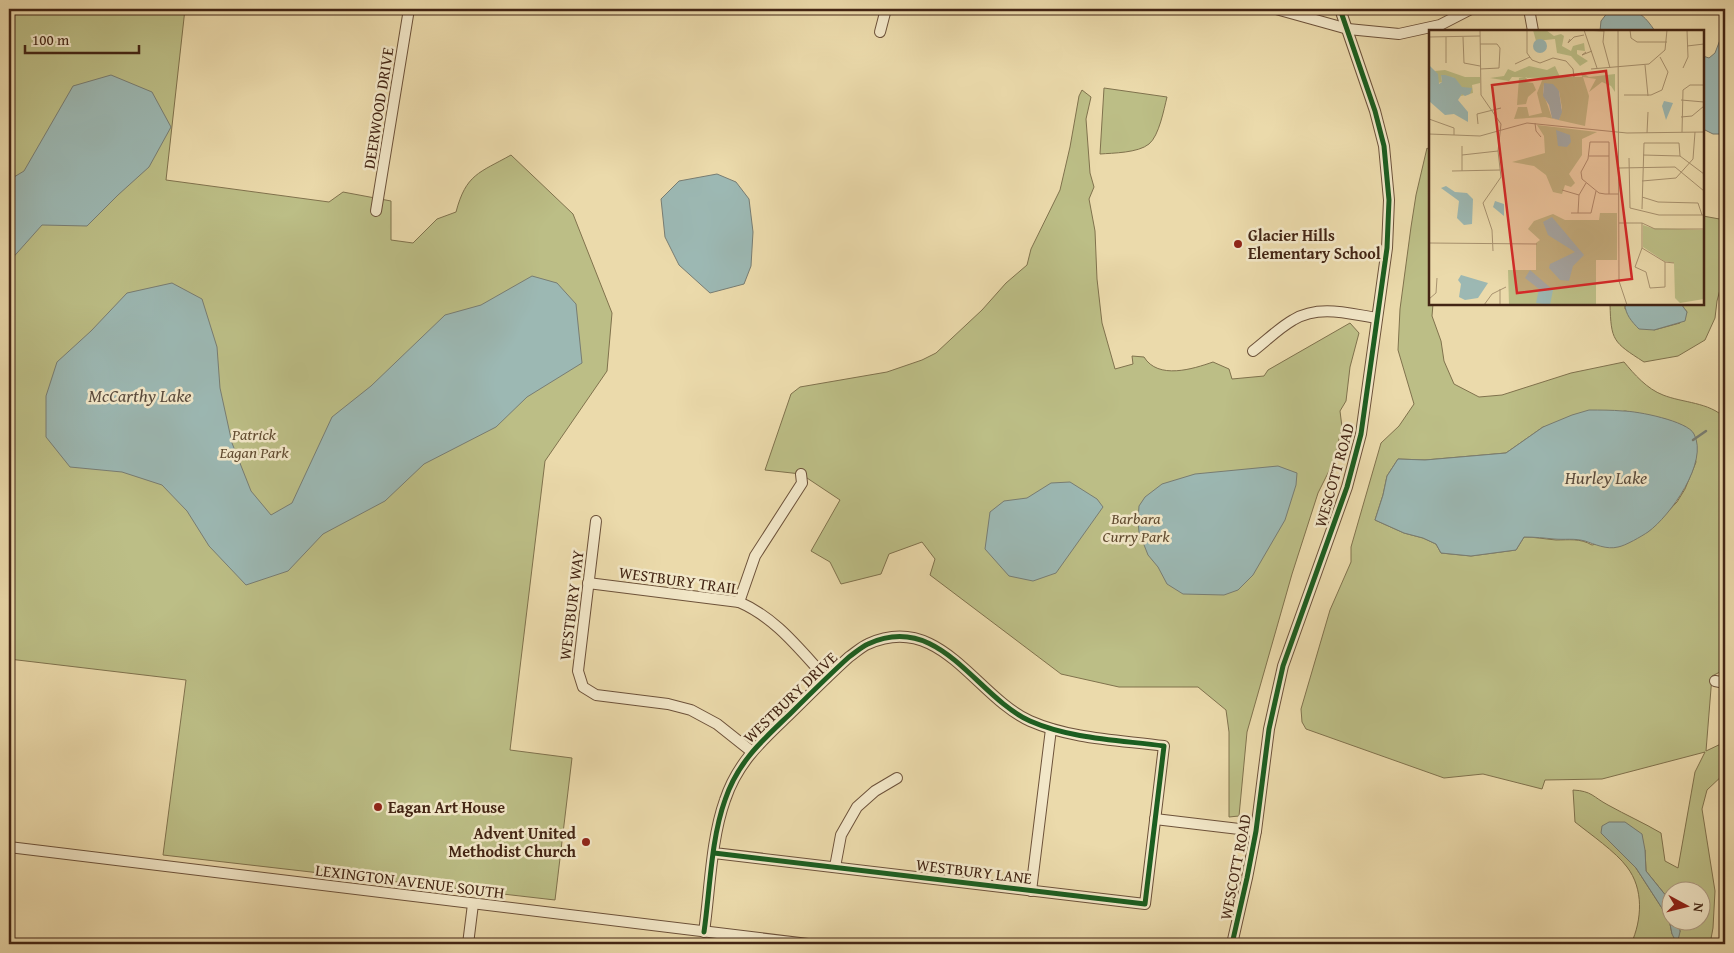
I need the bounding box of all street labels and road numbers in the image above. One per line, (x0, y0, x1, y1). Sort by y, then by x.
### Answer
street label: DEERWOOD DRIVE (357, 45, 399, 171)
street label: WESCOTT ROAD (1308, 420, 1360, 530)
street label: WESTBURY WAY (552, 548, 590, 661)
street label: WESTBURY TRAIL (617, 560, 741, 600)
street label: WESTBURY DRIVE (737, 646, 843, 748)
street label: WESCOTT ROAD (1213, 812, 1257, 922)
street label: WESTBURY LANE (915, 852, 1033, 890)
street label: LEXINGTON AVENUE SOUTH (314, 857, 506, 905)

